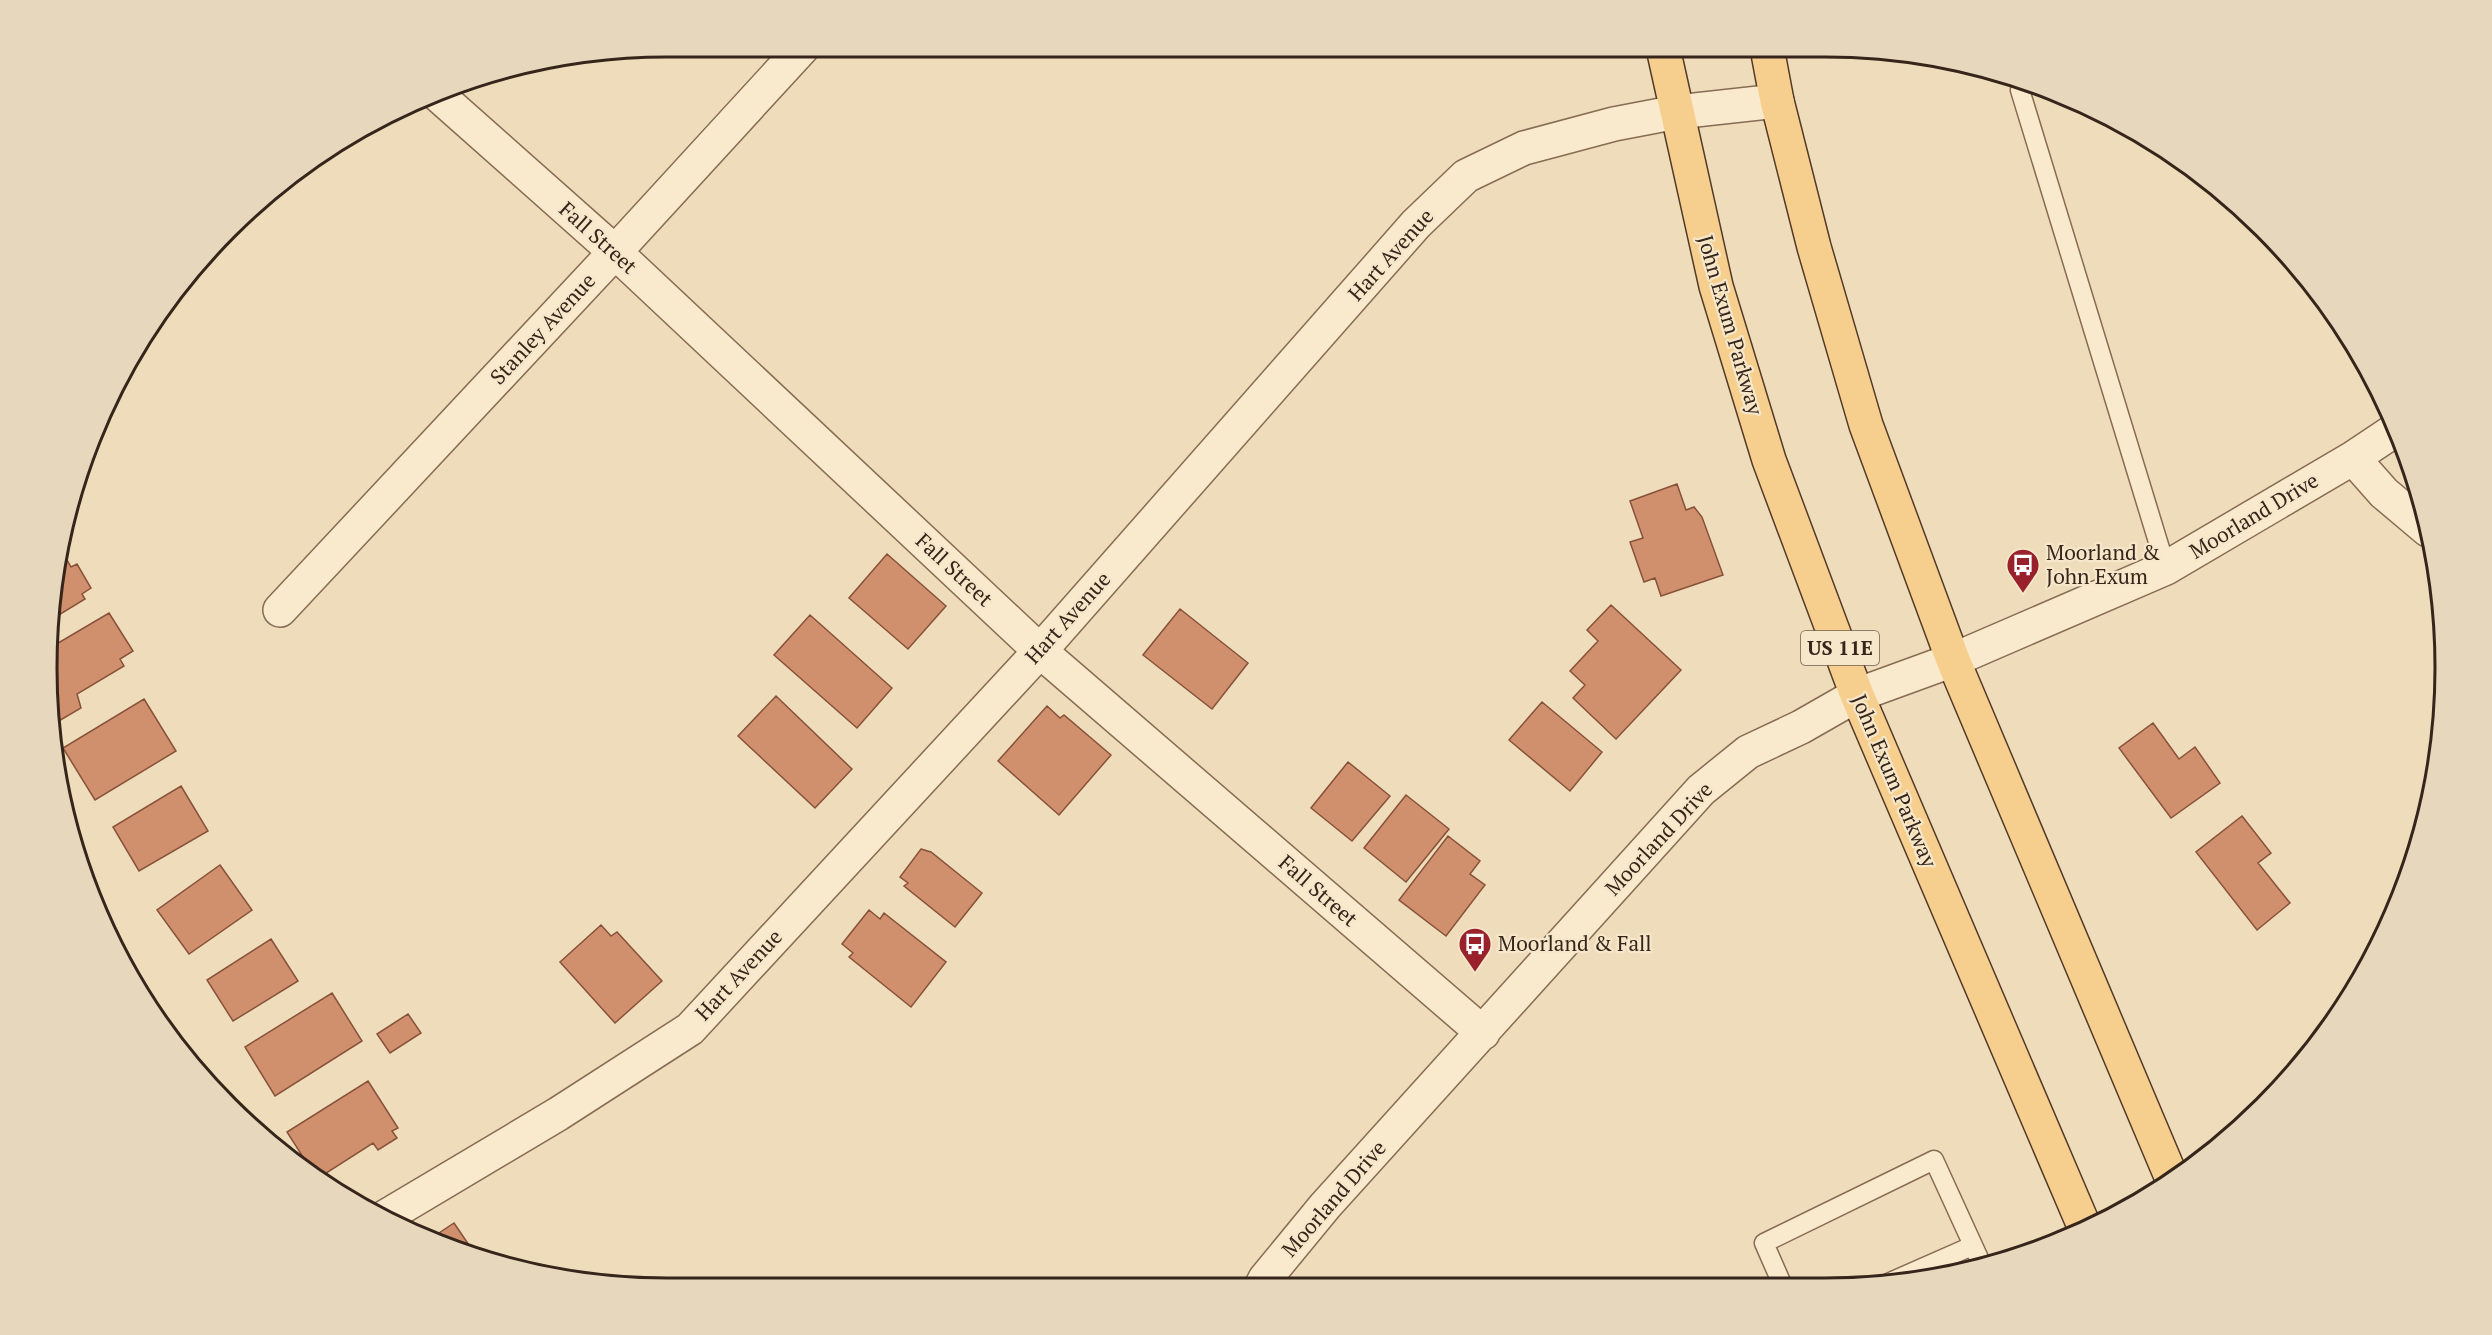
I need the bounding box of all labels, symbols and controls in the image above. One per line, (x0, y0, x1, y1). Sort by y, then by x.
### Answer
street label: Fall Street (554, 195, 644, 280)
street label: Hart Avenue (1341, 202, 1439, 307)
street label: John Exum Parkway (1692, 232, 1770, 418)
street label: Stanley Avenue (483, 267, 601, 390)
street label: Moorland Drive (2184, 466, 2323, 565)
street label: Fall Street (910, 526, 999, 612)
place label: Moorland & John Exum (2046, 538, 2160, 590)
bus stop icon: Moorland & John Exum (2005, 547, 2041, 594)
street label: Hart Avenue (1018, 565, 1116, 670)
road number: US 11E (1801, 631, 1879, 665)
street label: John Exum Parkway (1846, 690, 1944, 872)
street label: Moorland Drive (1598, 775, 1718, 901)
street label: Fall Street (1273, 848, 1364, 932)
street label: Hart Avenue (689, 923, 788, 1026)
bus stop icon: Moorland & Fall (1457, 926, 1493, 973)
place label: Moorland & Fall (1498, 929, 1652, 957)
street label: Moorland Drive (1275, 1134, 1392, 1263)

